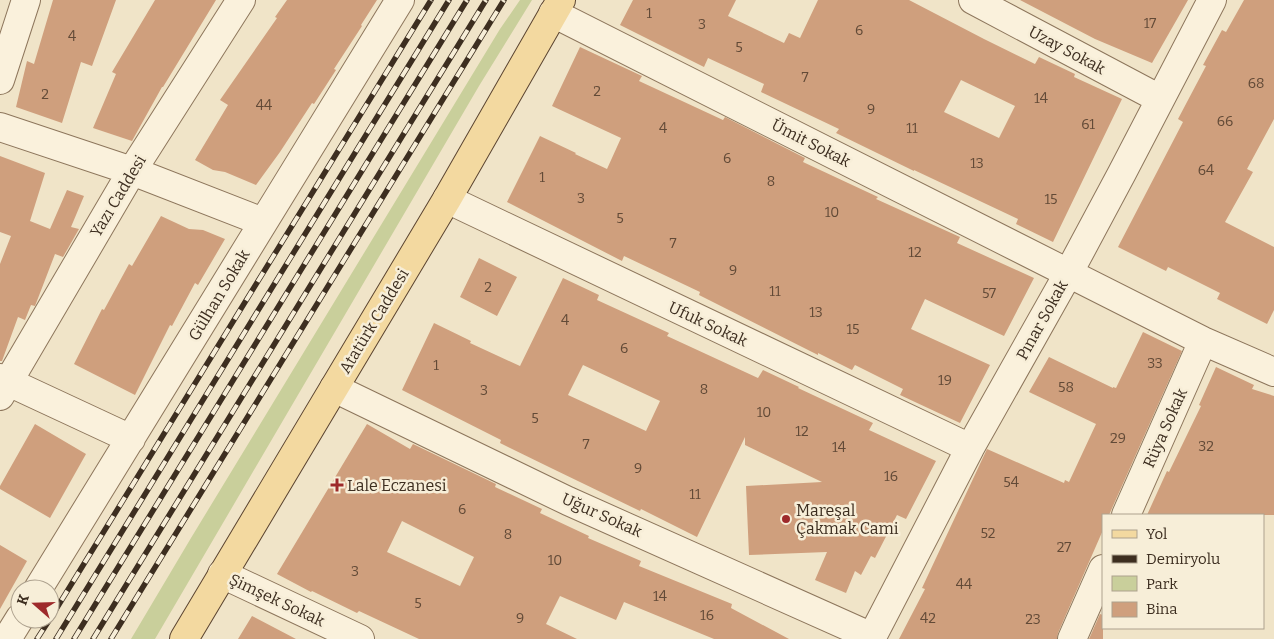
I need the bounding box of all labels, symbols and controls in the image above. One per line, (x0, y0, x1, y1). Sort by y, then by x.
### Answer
house number: 1 (646, 5, 652, 22)
house number: 17 (1144, 15, 1156, 32)
house number: 3 (698, 16, 706, 33)
house number: 6 (855, 22, 863, 39)
street label: Uzay Sokak (1025, 22, 1109, 78)
house number: 4 (68, 28, 76, 45)
house number: 5 (735, 39, 743, 56)
house number: 7 (801, 69, 809, 86)
house number: 68 (1248, 75, 1264, 92)
house number: 2 (593, 83, 601, 100)
house number: 2 (41, 86, 49, 103)
house number: 14 (1034, 90, 1048, 107)
house number: 44 (256, 97, 272, 114)
house number: 9 (867, 101, 875, 118)
house number: 66 (1217, 113, 1233, 130)
street label: Ümit Sokak (768, 115, 854, 171)
house number: 61 (1081, 116, 1095, 133)
house number: 4 (659, 120, 667, 137)
house number: 11 (906, 120, 918, 137)
house number: 6 (723, 150, 731, 167)
street label: Yazı Caddesi (86, 151, 150, 240)
house number: 13 (970, 155, 984, 172)
house number: 64 (1198, 162, 1214, 179)
house number: 1 (539, 169, 545, 186)
house number: 8 (767, 173, 775, 190)
house number: 3 (577, 190, 585, 207)
house number: 15 (1044, 191, 1058, 208)
house number: 10 (825, 204, 839, 221)
house number: 5 (616, 210, 624, 227)
house number: 7 (669, 235, 677, 252)
house number: 12 (908, 244, 922, 261)
street label: Gülhan Sokak (184, 246, 254, 344)
house number: 9 (729, 262, 737, 279)
street label: Atatürk Caddesi (335, 265, 413, 377)
street label: Pınar Sokak (1012, 277, 1072, 363)
house number: 2 (484, 279, 492, 296)
house number: 11 (769, 283, 781, 300)
house number: 57 (982, 285, 996, 302)
street label: Ufuk Sokak (666, 297, 750, 351)
house number: 13 (809, 304, 823, 321)
house number: 4 (561, 312, 569, 329)
house number: 15 (846, 321, 860, 338)
house number: 6 (620, 340, 628, 357)
house number: 33 (1147, 355, 1163, 372)
house number: 1 (433, 357, 439, 374)
house number: 19 (938, 372, 952, 389)
house number: 58 (1058, 379, 1074, 396)
house number: 8 (700, 381, 708, 398)
house number: 3 (480, 382, 488, 399)
street label: Rüya Sokak (1139, 385, 1191, 471)
house number: 10 (757, 404, 771, 421)
house number: 5 (531, 410, 539, 427)
house number: 12 (795, 423, 809, 440)
house number: 29 (1110, 430, 1126, 447)
house number: 7 (582, 436, 590, 453)
house number: 32 (1198, 438, 1214, 455)
house number: 14 (832, 439, 846, 456)
house number: 9 (634, 460, 642, 477)
house number: 16 (884, 468, 898, 485)
house number: 54 (1003, 474, 1019, 491)
place label: Lale Eczanesi (347, 476, 447, 495)
marker: Lale Eczanesi (331, 479, 343, 491)
house number: 11 (689, 486, 701, 503)
street label: Uğur Sokak (559, 489, 645, 541)
house number: 6 (458, 501, 466, 518)
place label: Mareşal Çakmak Cami (796, 501, 899, 538)
marker: Mareşal Çakmak Cami (780, 513, 792, 525)
legend (1102, 514, 1264, 629)
house number: 52 (981, 525, 995, 542)
text: Yol (1146, 525, 1167, 543)
house number: 8 (504, 526, 512, 543)
house number: 27 (1057, 539, 1071, 556)
text: Demiryolu (1146, 550, 1220, 568)
house number: 10 (548, 552, 562, 569)
house number: 3 (351, 563, 359, 580)
street label: Şimşek Sokak (226, 570, 328, 630)
text: Park (1146, 575, 1178, 593)
house number: 44 (956, 576, 972, 593)
north arrow (10, 579, 60, 629)
house number: 14 (653, 588, 667, 605)
text: K (14, 592, 33, 607)
house number: 5 (414, 595, 422, 612)
text: Bina (1146, 600, 1178, 618)
house number: 16 (700, 607, 714, 624)
house number: 9 (516, 610, 524, 627)
house number: 42 (920, 610, 936, 627)
house number: 23 (1025, 611, 1041, 628)

